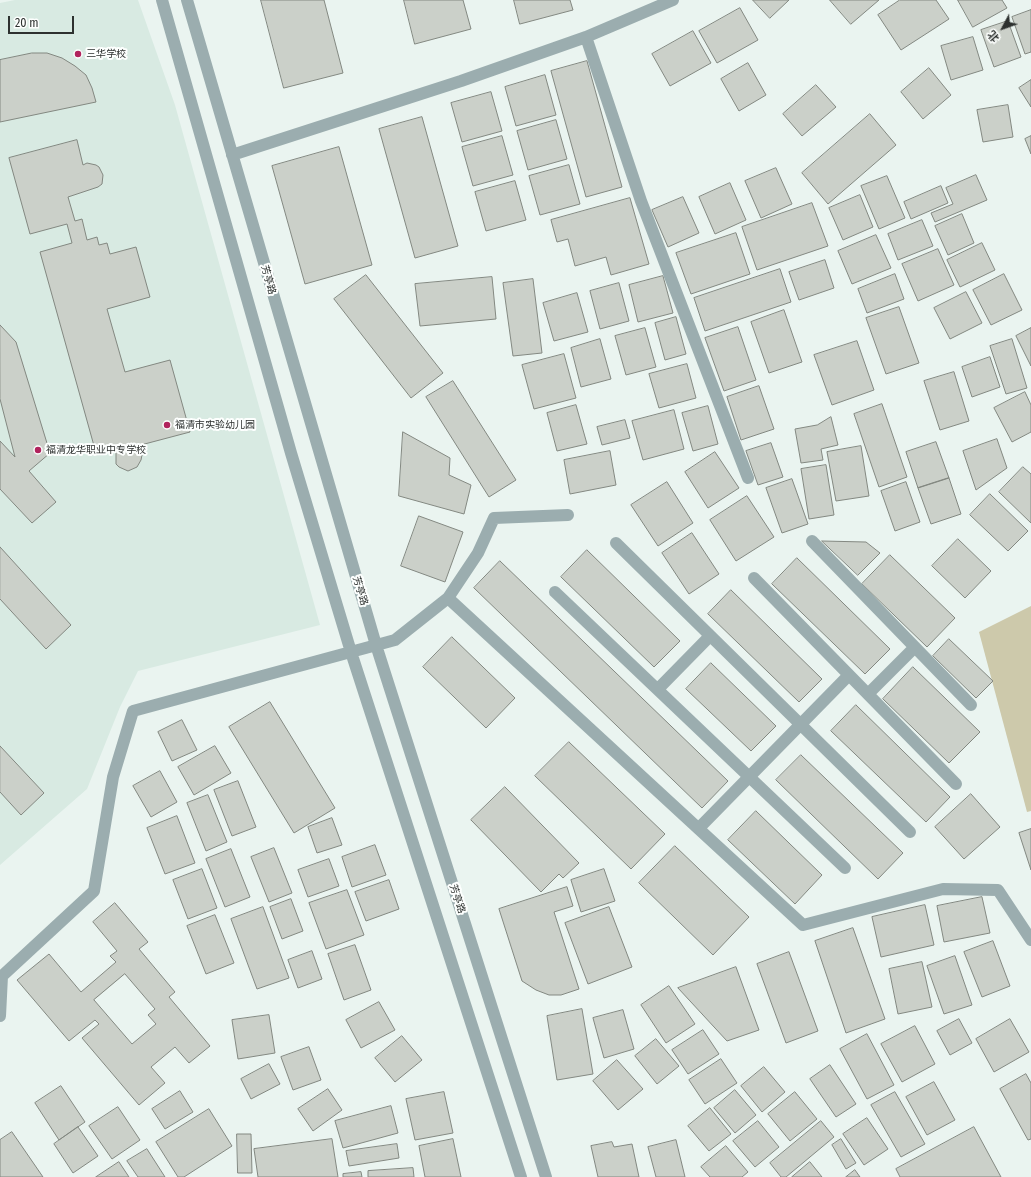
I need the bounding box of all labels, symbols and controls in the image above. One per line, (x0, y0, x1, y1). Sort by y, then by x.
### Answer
scale bar (10, 8, 76, 34)
north arrow (983, 8, 1023, 48)
text: 20 m (15, 16, 39, 30)
text: 北 (985, 28, 1002, 45)
place label: 三华学校 (86, 48, 126, 60)
marker: 三华学校 (73, 49, 83, 59)
street label: 芳亭路 (258, 264, 278, 296)
place label: 福清市实验幼儿园 (175, 419, 255, 431)
marker: 福清市实验幼儿园 (162, 420, 172, 430)
place label: 福清龙华职业中专学校 (46, 444, 146, 456)
marker: 福清龙华职业中专学校 (33, 445, 43, 455)
street label: 芳亭路 (350, 575, 370, 607)
street label: 芳亭路 (447, 883, 467, 915)

